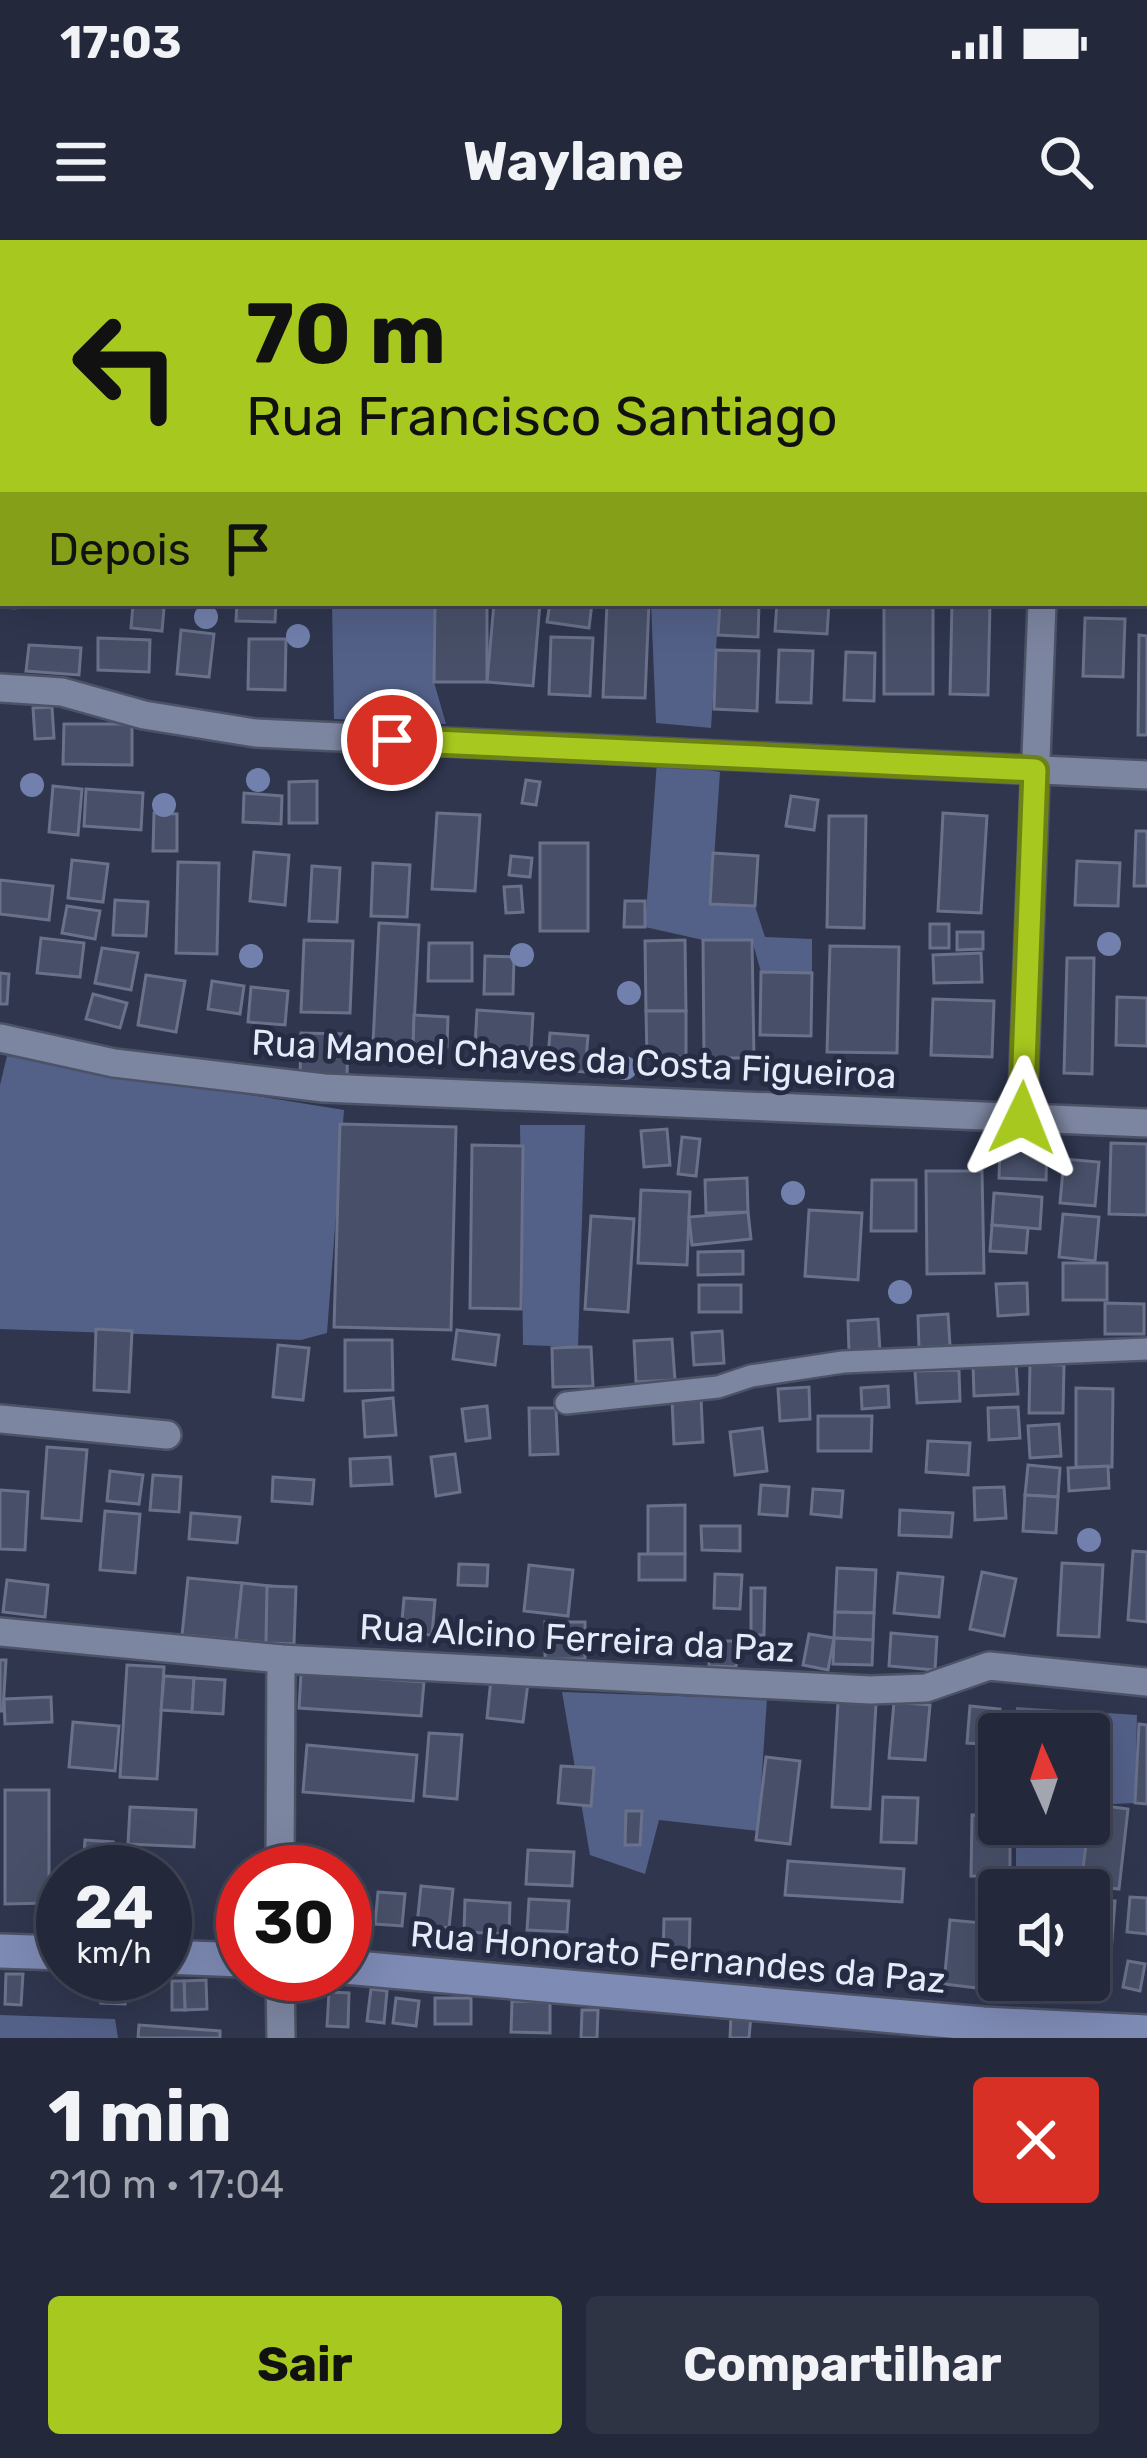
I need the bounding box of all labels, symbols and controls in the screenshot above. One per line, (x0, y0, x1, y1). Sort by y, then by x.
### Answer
text: 17:03 (60, 16, 182, 69)
icon: menu (48, 129, 114, 195)
icon: search (1033, 129, 1099, 195)
text: Waylane (463, 130, 684, 194)
text: 70 m (246, 284, 446, 384)
icon: left (48, 288, 204, 444)
text: Rua Francisco Santiago (246, 385, 838, 449)
icon: arrive (215, 516, 281, 582)
text: Depois (48, 523, 191, 576)
pin (341, 689, 443, 791)
icon: arrive (359, 707, 425, 773)
street label: Rua Manoel Chaves da Costa Figueiroa (250, 1021, 898, 1097)
position arrow (959, 1055, 1085, 1181)
street label: Rua Alcino Ferreira da Paz (358, 1605, 796, 1671)
north arrow (978, 1713, 1110, 1845)
map controls (978, 1713, 1110, 2001)
speed limit sign: 30 (216, 1845, 372, 2001)
button: sound (978, 1869, 1110, 2001)
text: 24 (74, 1872, 154, 1943)
street label: Rua Honorato Fernandes da Paz (409, 1912, 947, 2002)
text: km/h (77, 1935, 151, 1971)
text: 1 min (48, 2074, 232, 2159)
button: close (973, 2077, 1099, 2203)
text: 210 m · 17:04 (48, 2162, 284, 2208)
button: Sair (48, 2296, 562, 2434)
button: Compartilhar (586, 2296, 1099, 2434)

